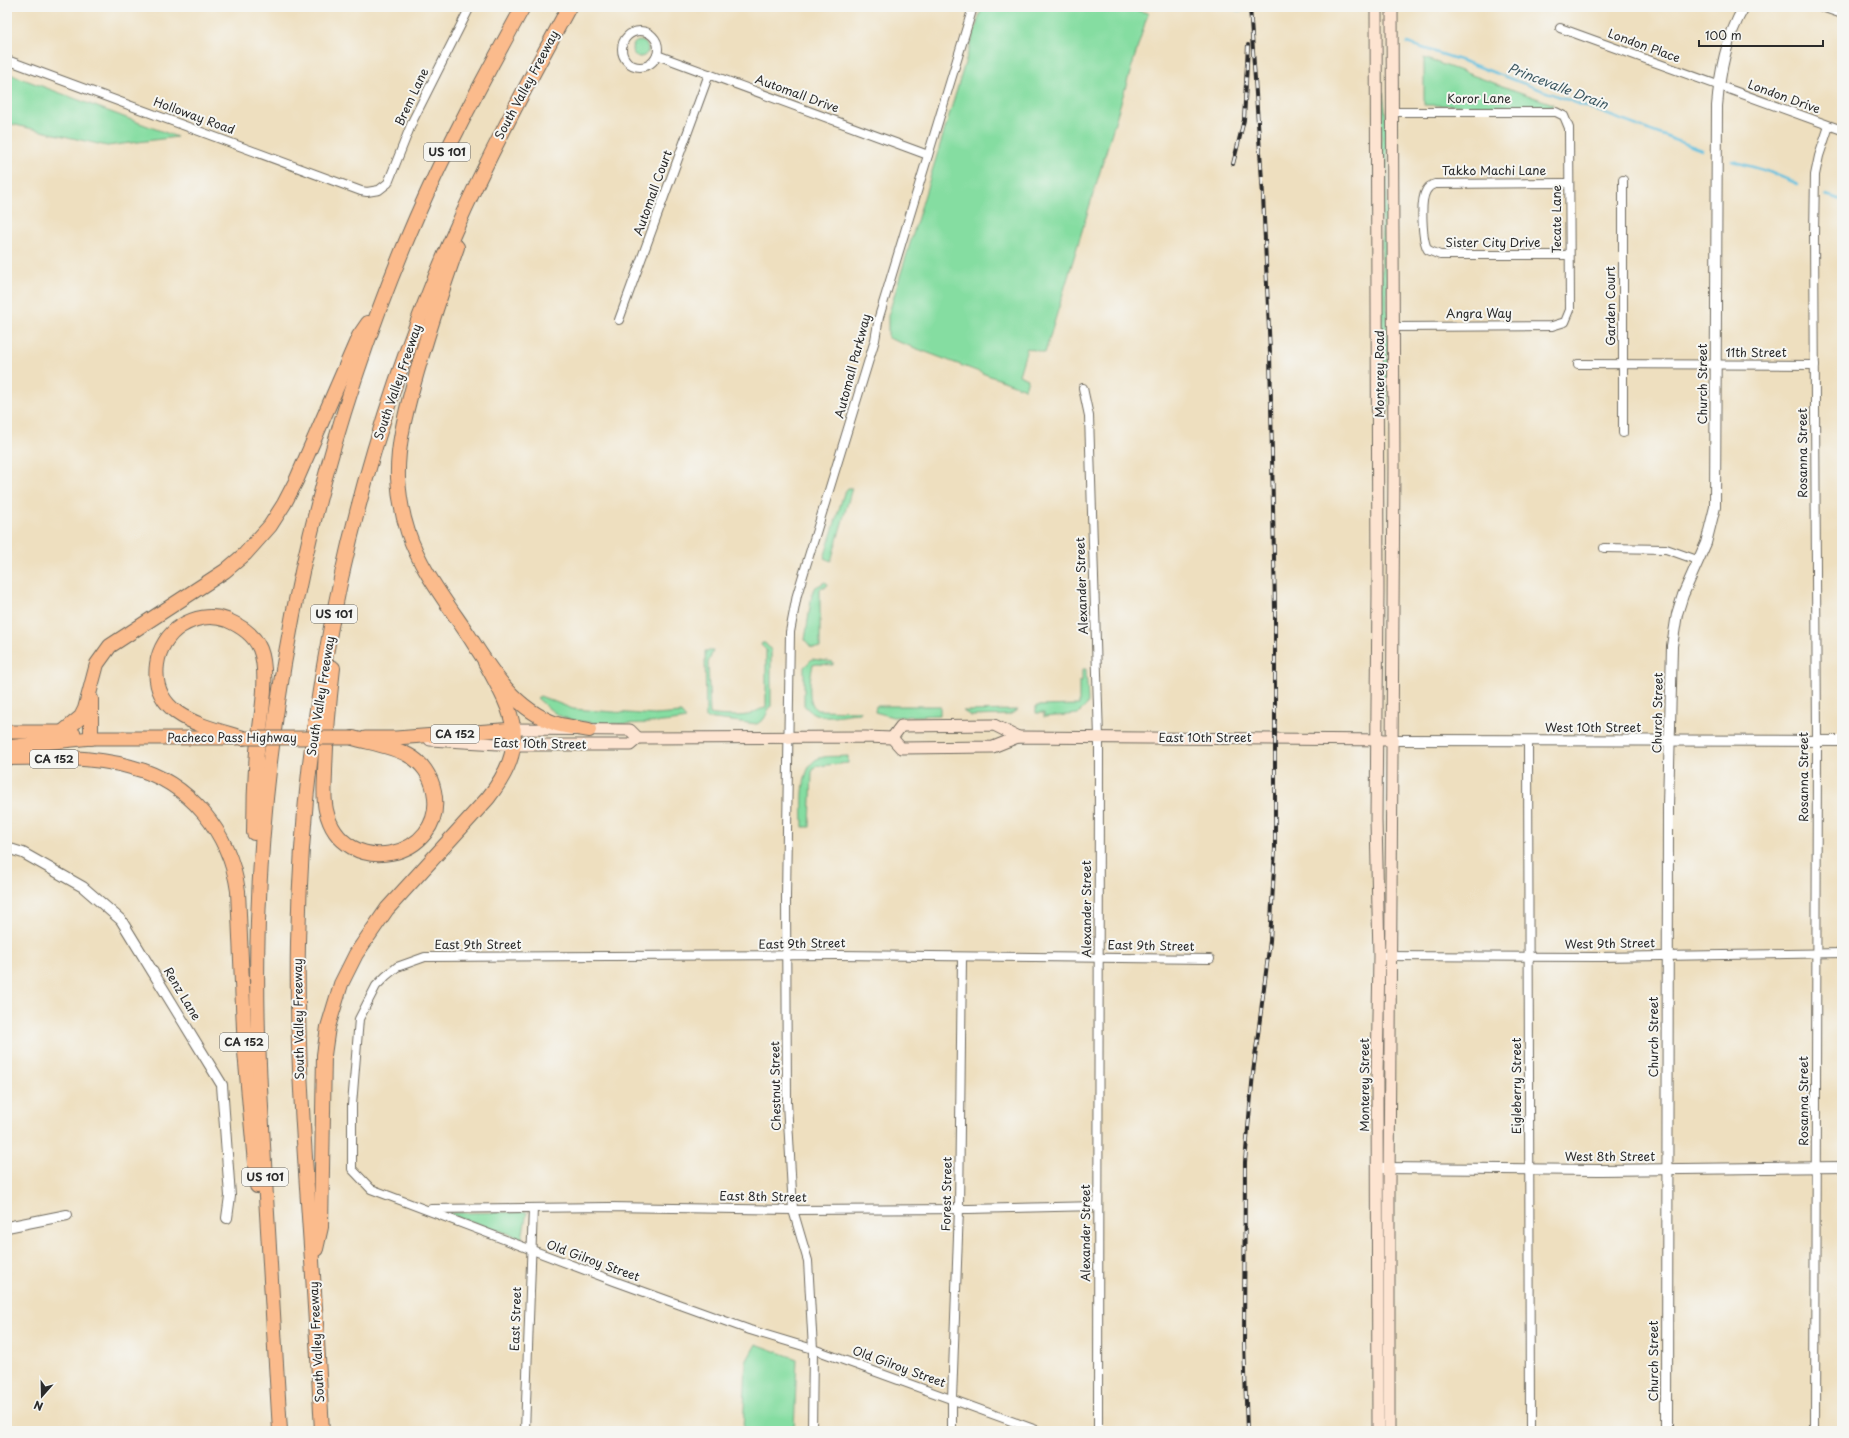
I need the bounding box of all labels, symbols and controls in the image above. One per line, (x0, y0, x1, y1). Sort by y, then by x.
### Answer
scale bar (1699, 22, 1823, 48)
street label: London Place (1606, 24, 1683, 66)
text: 100 m (1705, 26, 1742, 44)
street label: South Valley Freeway (490, 27, 563, 142)
water label: Princevalle Drain (1506, 58, 1612, 114)
street label: Brem Lane (390, 64, 432, 128)
street label: Automall Drive (753, 70, 842, 117)
street label: London Drive (1746, 75, 1823, 118)
street label: Koror Lane (1447, 89, 1511, 107)
street label: Holloway Road (151, 92, 238, 138)
road number: US 101 (424, 143, 470, 161)
street label: Automall Court (628, 147, 676, 238)
street label: Takko Machi Lane (1442, 161, 1547, 179)
street label: Tecate Lane (1547, 184, 1565, 253)
street label: Sister City Drive (1446, 233, 1540, 251)
street label: Garden Court (1601, 266, 1619, 346)
street label: Angra Way (1446, 304, 1512, 322)
street label: Automall Parkway (829, 311, 875, 420)
street label: South Valley Freeway (369, 321, 425, 442)
street label: Monterey Road (1370, 330, 1388, 418)
street label: 11th Street (1725, 343, 1787, 361)
street label: Church Street (1693, 344, 1711, 424)
street label: Rosanna Street (1793, 408, 1811, 498)
street label: Alexander Street (1070, 537, 1092, 635)
road number: US 101 (311, 605, 357, 623)
street label: South Valley Freeway (302, 635, 338, 757)
street label: Church Street (1647, 672, 1667, 754)
street label: West 10th Street (1545, 718, 1641, 736)
road number: CA 152 (431, 725, 479, 743)
street label: Pacheco Pass Highway (167, 728, 297, 746)
street label: East 10th Street (1158, 728, 1252, 746)
street label: Rosanna Street (1794, 732, 1812, 822)
street label: East 10th Street (493, 733, 587, 753)
road number: CA 152 (30, 750, 78, 768)
street label: Alexander Street (1077, 860, 1095, 958)
street label: East 9th Street (758, 933, 846, 953)
street label: West 9th Street (1565, 933, 1655, 953)
street label: East 9th Street (435, 935, 522, 953)
street label: East 9th Street (1107, 935, 1195, 955)
street label: South Valley Freeway (288, 958, 308, 1080)
street label: Renz Lane (160, 963, 206, 1024)
street label: Church Street (1644, 997, 1662, 1077)
road number: CA 152 (220, 1033, 268, 1051)
street label: Monterey Street (1355, 1038, 1373, 1132)
street label: Eigleberry Street (1507, 1038, 1525, 1134)
street label: Chestnut Street (765, 1041, 785, 1131)
street label: Rosanna Street (1794, 1056, 1812, 1146)
street label: West 8th Street (1565, 1147, 1655, 1165)
street label: Forest Street (936, 1156, 956, 1231)
road number: US 101 (242, 1168, 288, 1186)
street label: Alexander Street (1076, 1184, 1094, 1282)
street label: East 8th Street (719, 1186, 807, 1206)
street label: Old Gilroy Street (544, 1235, 643, 1285)
street label: South Valley Freeway (304, 1281, 328, 1403)
street label: East Street (505, 1286, 525, 1351)
street label: Church Street (1644, 1321, 1662, 1401)
street label: Old Gilroy Street (850, 1341, 949, 1391)
north arrow (22, 1376, 62, 1416)
text: N (31, 1396, 45, 1415)

